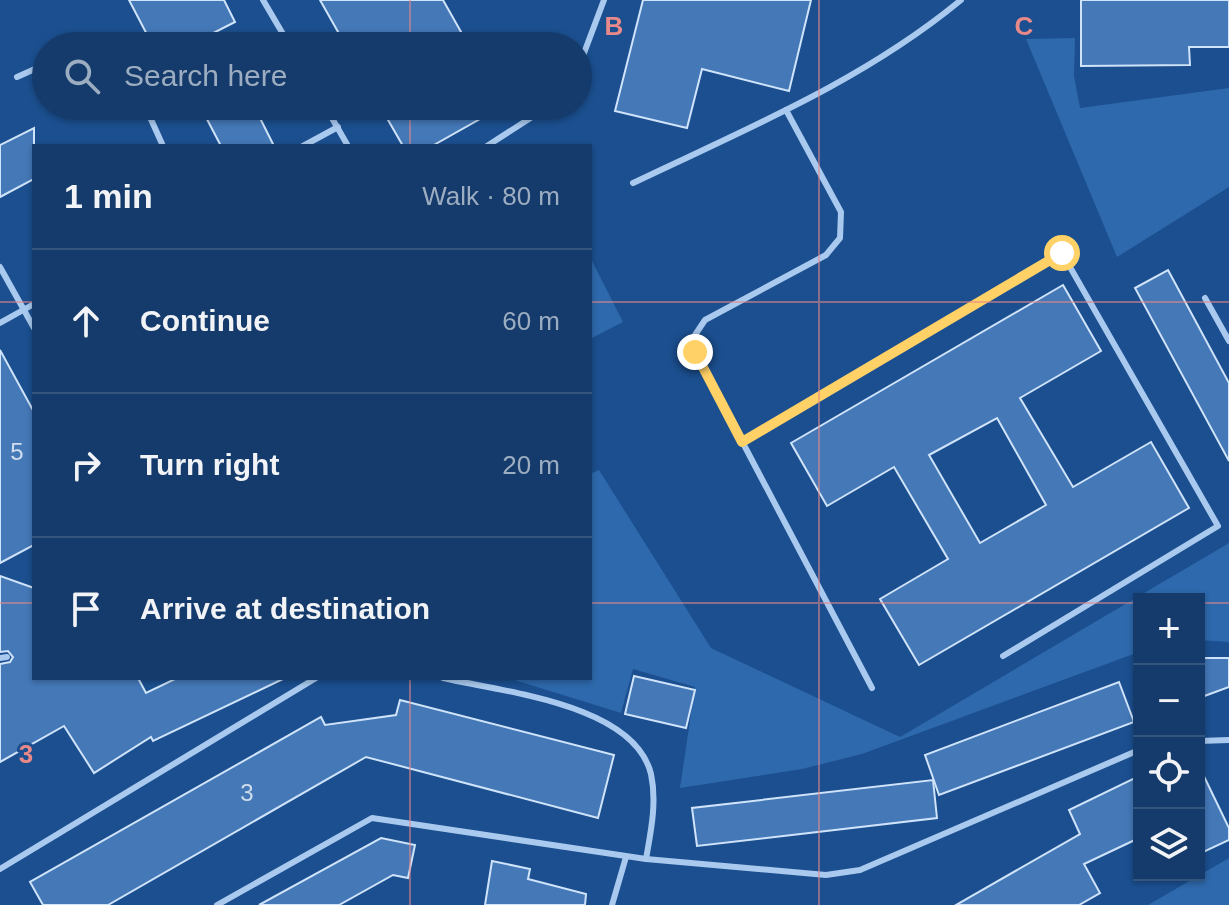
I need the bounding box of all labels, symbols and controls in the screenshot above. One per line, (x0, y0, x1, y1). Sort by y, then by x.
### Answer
text: B (605, 11, 623, 41)
text: C (1015, 11, 1034, 41)
search box (32, 32, 592, 120)
icon: search (60, 54, 104, 98)
text: Search here (124, 59, 287, 92)
text: 1 min (64, 177, 153, 215)
text: Walk · 80 m (422, 181, 560, 211)
route start (1044, 235, 1080, 271)
icon: ahead (64, 299, 108, 343)
text: Continue (140, 304, 270, 337)
text: 60 m (502, 306, 560, 336)
route end (677, 334, 713, 370)
house number: 5 (10, 438, 24, 465)
icon: right (64, 443, 108, 487)
text: Turn right (140, 448, 279, 481)
text: 20 m (502, 450, 560, 480)
icon: arrive (64, 587, 108, 631)
text: Arrive at destination (140, 592, 430, 625)
map controls (1133, 593, 1205, 881)
button: + (1133, 593, 1205, 665)
button: − (1133, 665, 1205, 737)
button: locate (1133, 737, 1205, 809)
text: 3 (19, 739, 33, 769)
house number: 3 (240, 779, 254, 806)
button: layers (1133, 809, 1205, 881)

